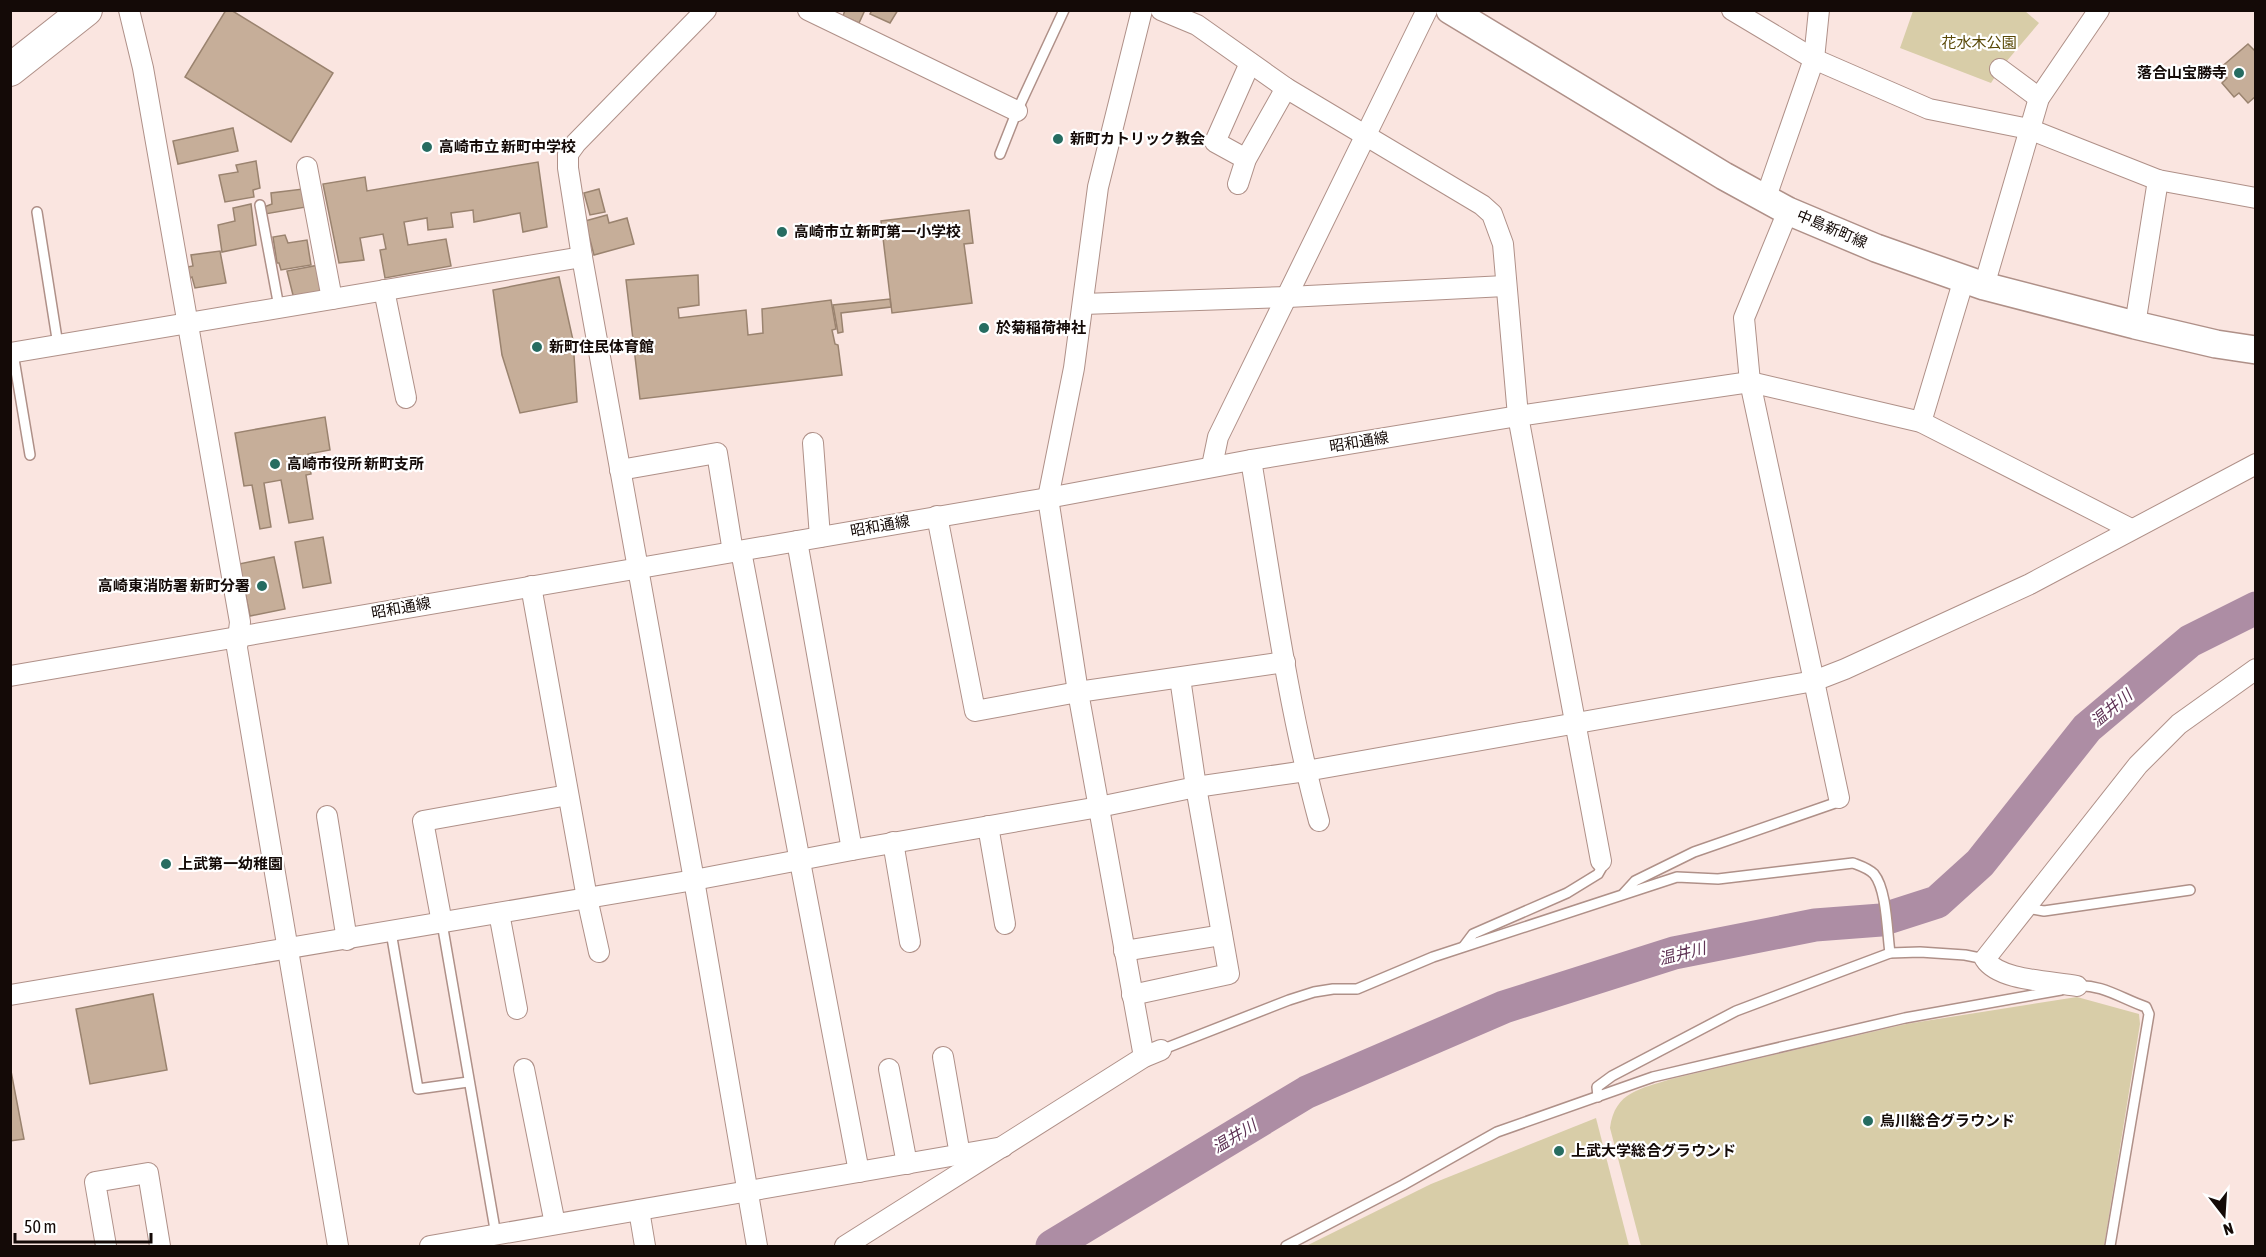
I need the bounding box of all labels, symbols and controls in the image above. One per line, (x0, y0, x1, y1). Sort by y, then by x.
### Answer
park label: 花水木公園 (1941, 34, 2017, 51)
place label: 落合山宝勝寺 (2137, 64, 2227, 81)
marker: 落合山宝勝寺 (2232, 66, 2246, 80)
place label: 新町カトリック教会 (1070, 130, 1205, 147)
marker: 新町カトリック教会 (1051, 132, 1065, 146)
place label: 高崎市立 新町中学校 (439, 138, 576, 155)
marker: 高崎市立 新町中学校 (420, 140, 434, 154)
street label: 中島新町線 (1794, 206, 1870, 251)
place label: 高崎市立 新町第一小学校 (794, 223, 961, 240)
marker: 高崎市立 新町第一小学校 (775, 225, 789, 239)
place label: 於菊稲荷神社 (996, 319, 1086, 336)
marker: 於菊稲荷神社 (977, 321, 991, 335)
place label: 新町住民体育館 (549, 338, 654, 355)
marker: 新町住民体育館 (530, 340, 544, 354)
street label: 昭和通線 (1328, 428, 1390, 455)
place label: 高崎市役所 新町支所 (287, 455, 424, 472)
marker: 高崎市役所 新町支所 (268, 457, 282, 471)
street label: 昭和通線 (849, 512, 911, 539)
place label: 高崎東消防署 新町分署 (98, 577, 250, 594)
marker: 高崎東消防署 新町分署 (255, 579, 269, 593)
street label: 昭和通線 (370, 594, 432, 621)
water label: 温井川 (2087, 684, 2137, 730)
place label: 上武第一幼稚園 (178, 855, 283, 872)
marker: 上武第一幼稚園 (159, 857, 173, 871)
water label: 温井川 (1657, 938, 1709, 968)
place label: 烏川総合グラウンド (1880, 1112, 2015, 1129)
marker: 烏川総合グラウンド (1861, 1114, 1875, 1128)
water label: 温井川 (1209, 1115, 1261, 1156)
place label: 上武大学総合グラウンド (1571, 1142, 1736, 1159)
marker: 上武大学総合グラウンド (1552, 1144, 1566, 1158)
north arrow (2194, 1185, 2254, 1245)
scale bar (15, 1206, 152, 1244)
text: 50 m (24, 1216, 56, 1237)
text: N (2221, 1219, 2236, 1239)

